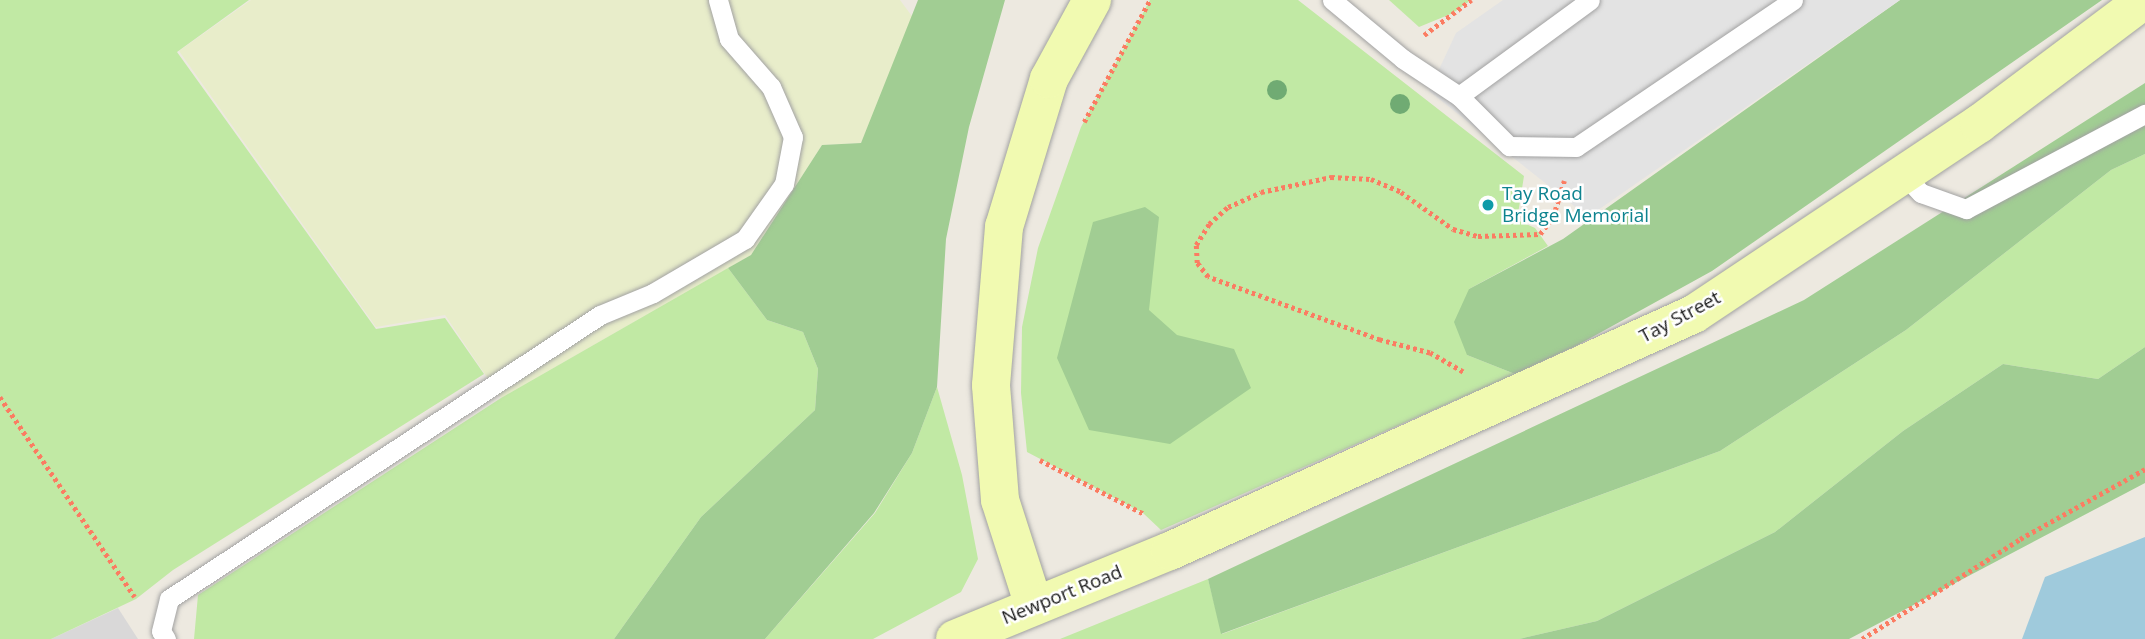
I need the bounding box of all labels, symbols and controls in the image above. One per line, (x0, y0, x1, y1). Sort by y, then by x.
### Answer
place label: Tay Road Bridge Memorial (1502, 183, 1649, 227)
marker: Tay Road Bridge Memorial (1480, 197, 1496, 213)
street label: Tay Street (1636, 286, 1724, 348)
street label: Newport Road (999, 561, 1125, 629)

